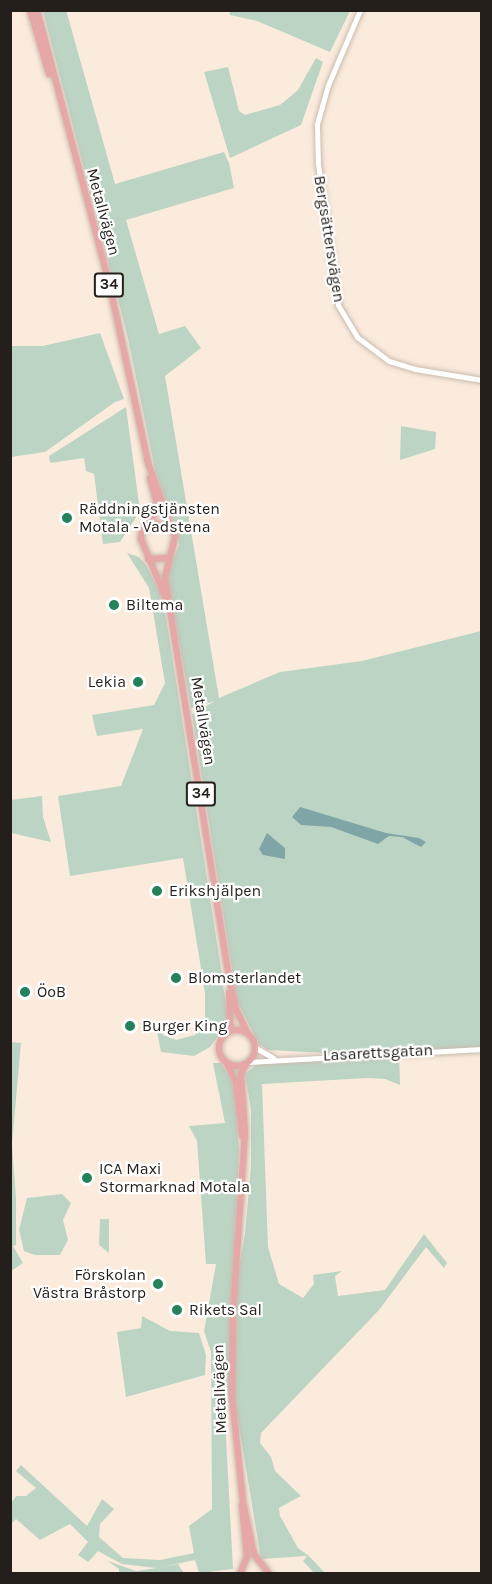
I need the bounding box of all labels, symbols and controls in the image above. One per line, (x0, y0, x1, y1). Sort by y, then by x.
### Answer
street label: Metallvägen (82, 166, 124, 258)
street label: Bergsättersvägen (309, 174, 349, 304)
road number: 34 (92, 273, 126, 297)
place label: Räddningstjänsten Motala - Vadstena (79, 499, 220, 537)
marker: Räddningstjänsten Motala - Vadstena (60, 511, 74, 525)
place label: Biltema (126, 595, 183, 615)
marker: Biltema (107, 598, 121, 612)
place label: Lekia (88, 672, 126, 692)
marker: Lekia (131, 675, 145, 689)
street label: Metallvägen (187, 675, 219, 767)
road number: 34 (184, 782, 218, 806)
place label: Erikshjälpen (169, 881, 261, 901)
marker: Erikshjälpen (150, 884, 164, 898)
place label: Blomsterlandet (188, 968, 301, 988)
marker: Blomsterlandet (169, 971, 183, 985)
place label: ÖoB (37, 982, 66, 1002)
marker: ÖoB (18, 985, 32, 999)
place label: Burger King (142, 1016, 227, 1036)
marker: Burger King (123, 1019, 137, 1033)
street label: Lasarettsgatan (322, 1041, 434, 1065)
place label: ICA Maxi Stormarknad Motala (99, 1159, 250, 1197)
marker: ICA Maxi Stormarknad Motala (80, 1171, 94, 1185)
place label: Förskolan Västra Bråstorp (33, 1265, 146, 1303)
marker: Förskolan Västra Bråstorp (151, 1277, 165, 1291)
place label: Rikets Sal (189, 1300, 262, 1320)
marker: Rikets Sal (170, 1303, 184, 1317)
street label: Metallvägen (209, 1344, 231, 1434)

